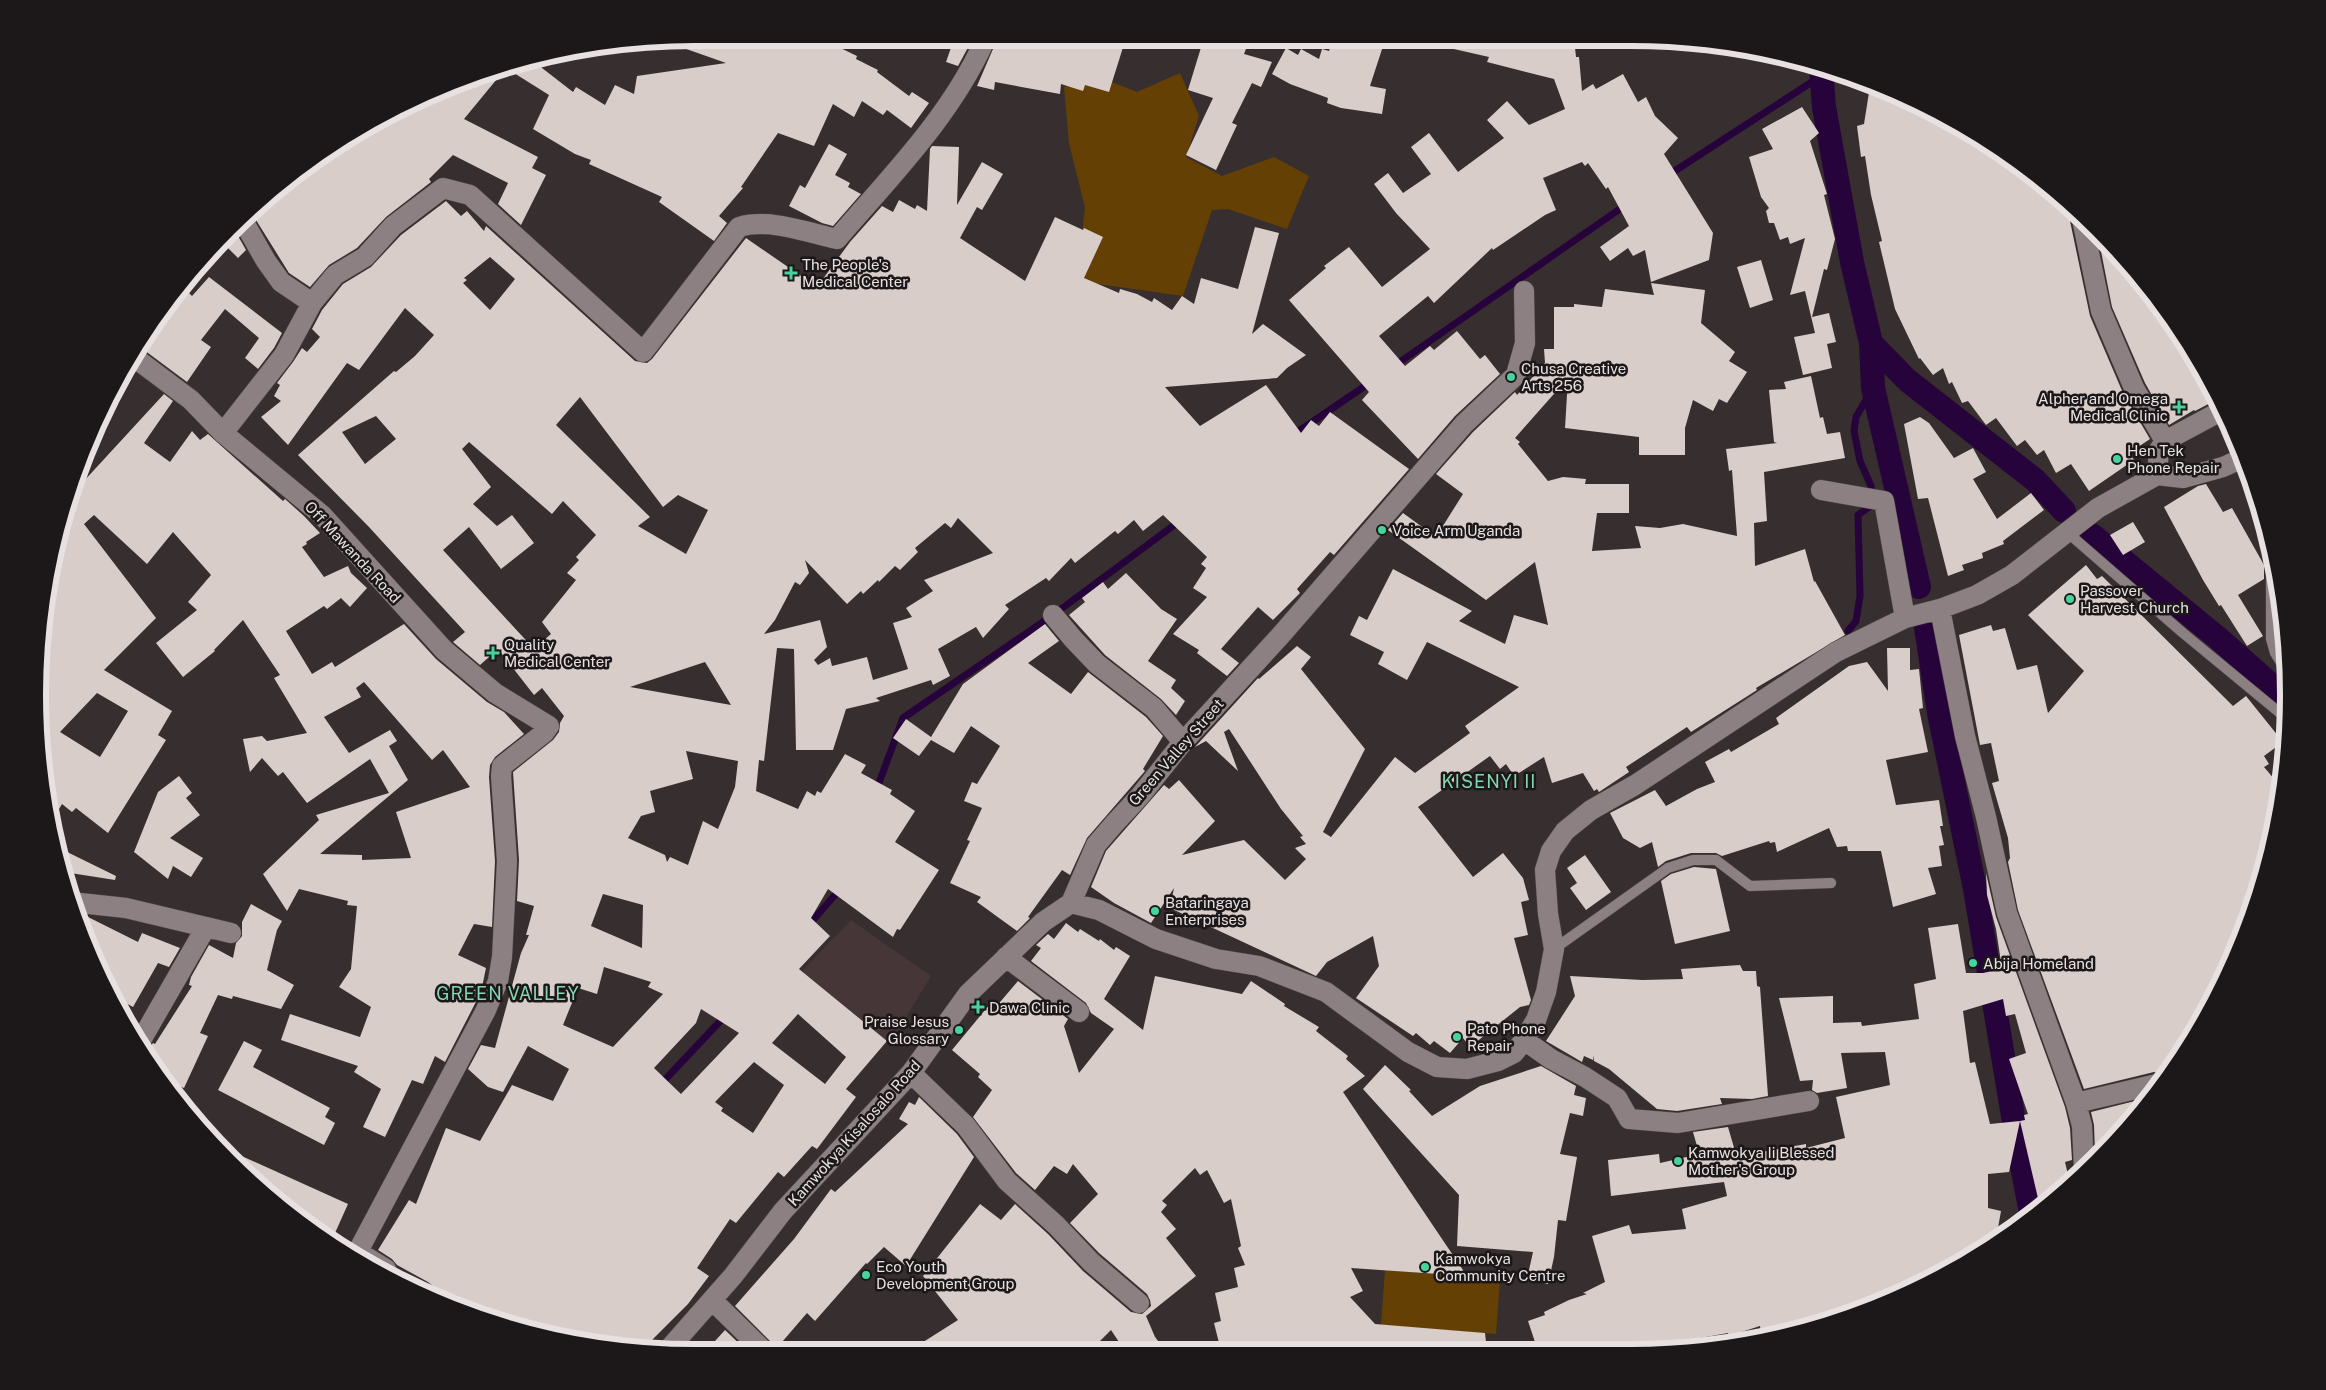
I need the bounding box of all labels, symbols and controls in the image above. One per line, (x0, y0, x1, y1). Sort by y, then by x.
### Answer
place label: The People's Medical Center (802, 256, 908, 290)
marker: The People's Medical Center (784, 266, 798, 280)
place label: Chusa Creative Arts 256 (1521, 360, 1626, 394)
marker: Chusa Creative Arts 256 (1505, 371, 1517, 383)
place label: Alpher and Omega Medical Clinic (2038, 390, 2168, 424)
marker: Alpher and Omega Medical Clinic (2172, 400, 2186, 414)
place label: Hen Tek Phone Repair (2127, 442, 2220, 476)
marker: Hen Tek Phone Repair (2111, 453, 2123, 465)
street label: Off Mawanda Road (302, 498, 404, 606)
place label: Voice Arm Uganda (1392, 522, 1520, 539)
marker: Voice Arm Uganda (1376, 524, 1388, 536)
place label: Passover Harvest Church (2080, 582, 2189, 616)
marker: Passover Harvest Church (2064, 593, 2076, 605)
place label: Quality Medical Center (504, 636, 610, 670)
marker: Quality Medical Center (486, 646, 500, 660)
street label: Green Valley Street (1125, 695, 1227, 809)
district label: KISENYI II (1442, 771, 1536, 792)
place label: Bataringaya Enterprises (1165, 894, 1249, 928)
marker: Bataringaya Enterprises (1149, 905, 1161, 917)
place label: Abija Homeland (1983, 955, 2094, 972)
marker: Abija Homeland (1967, 957, 1979, 969)
district label: GREEN VALLEY (436, 983, 580, 1004)
place label: Dawa Clinic (989, 999, 1070, 1016)
marker: Dawa Clinic (971, 1000, 985, 1014)
place label: Praise Jesus Glossary (864, 1013, 949, 1047)
place label: Pato Phone Repair (1467, 1020, 1546, 1054)
marker: Praise Jesus Glossary (953, 1024, 965, 1036)
marker: Pato Phone Repair (1451, 1031, 1463, 1043)
street label: Kamwokya Kisalosalo Road (784, 1057, 924, 1209)
place label: Kamwokya Ii Blessed Mother's Group (1688, 1144, 1834, 1178)
marker: Kamwokya Ii Blessed Mother's Group (1672, 1155, 1684, 1167)
place label: Kamwokya Community Centre (1435, 1250, 1566, 1284)
place label: Eco Youth Development Group (876, 1258, 1015, 1292)
marker: Kamwokya Community Centre (1419, 1261, 1431, 1273)
marker: Eco Youth Development Group (860, 1269, 872, 1281)

